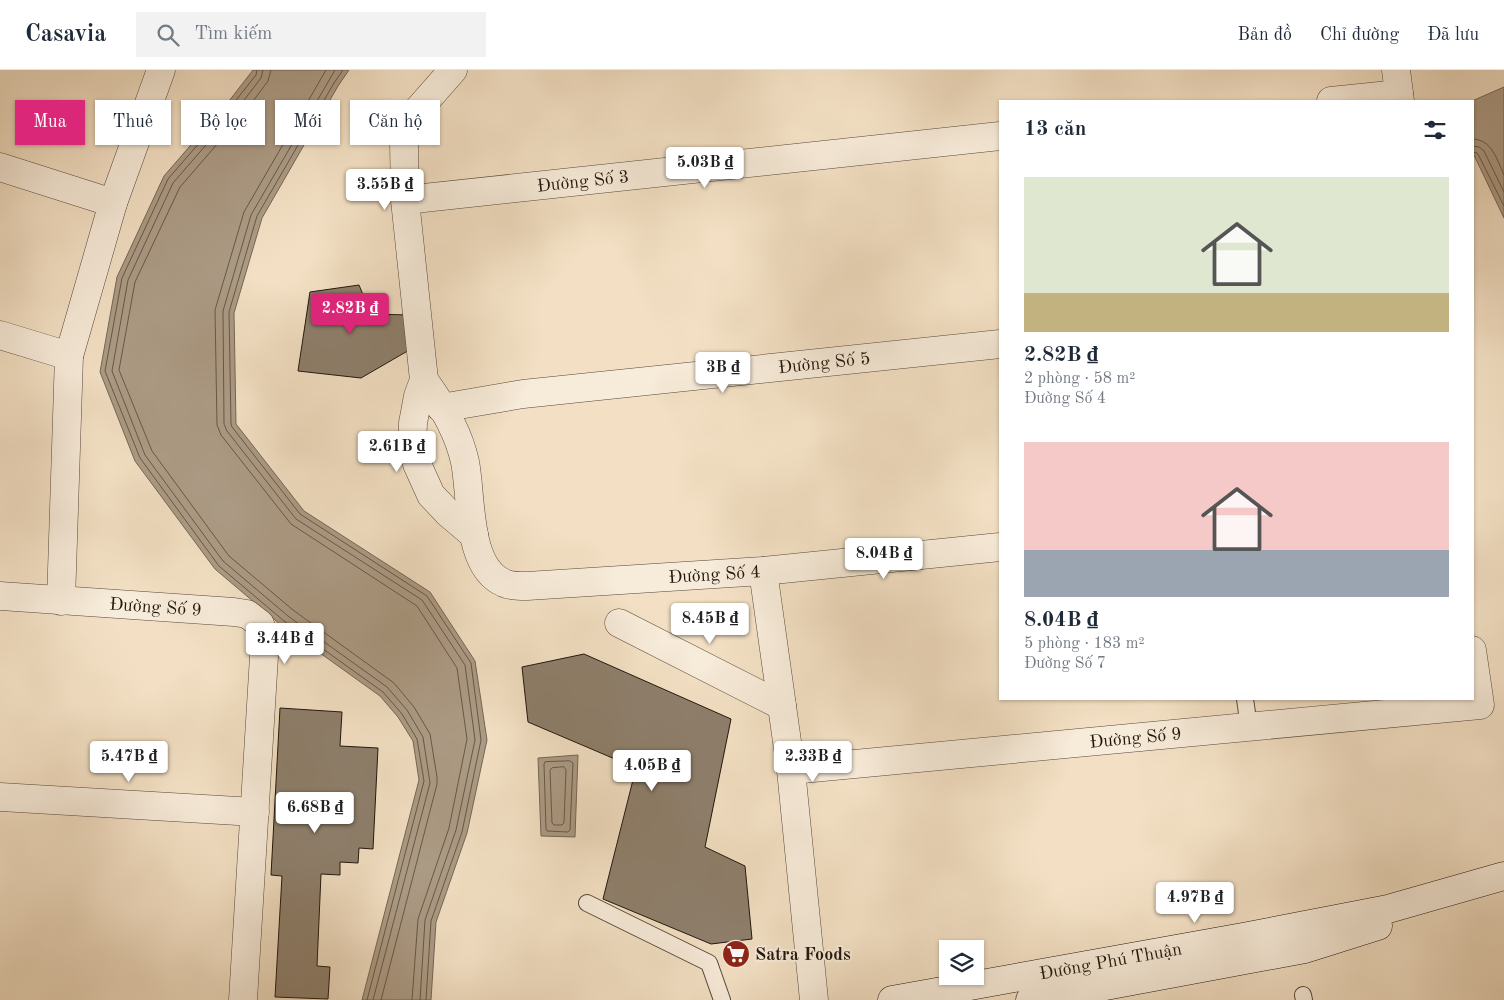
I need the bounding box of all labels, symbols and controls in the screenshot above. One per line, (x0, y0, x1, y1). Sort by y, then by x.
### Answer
search box (136, 12, 486, 57)
icon: search (154, 21, 182, 49)
text: Casavia (25, 23, 106, 47)
text: Tìm kiếm (194, 25, 272, 44)
text: Bản đồ (1238, 26, 1292, 44)
text: Chỉ đường (1320, 26, 1399, 44)
text: Đã lưu (1427, 26, 1479, 44)
chip: Mua (15, 100, 85, 145)
chip: Thuê (95, 100, 171, 145)
chip: Bộ lọc (181, 100, 265, 145)
chip: Mới (275, 100, 340, 145)
chip: Căn hộ (350, 100, 440, 145)
icon: filters (1421, 116, 1449, 144)
text: 13 căn (1024, 119, 1086, 140)
pin: 5.03B ₫ (659, 146, 751, 189)
text: 5.03B ₫ (677, 155, 733, 171)
pin: 3.55B ₫ (339, 168, 431, 211)
street label: Đường Số 3 (536, 168, 630, 196)
text: 3.55B ₫ (357, 177, 413, 193)
icon: home (1192, 209, 1282, 299)
pin: 2.82B ₫ (304, 292, 396, 335)
text: 2.82B ₫ (322, 301, 378, 317)
text: 2.82B ₫ (1024, 345, 1098, 366)
street label: Đường Số 5 (777, 350, 871, 377)
pin: 3B ₫ (693, 352, 753, 394)
text: 3B ₫ (706, 360, 740, 376)
text: 2 phòng · 58 m² (1024, 371, 1135, 387)
text: Đường Số 4 (1024, 391, 1106, 407)
pin: 2.61B ₫ (351, 430, 443, 473)
text: 2.61B ₫ (369, 439, 425, 455)
icon: home (1192, 474, 1282, 564)
pin: 8.04B ₫ (838, 538, 930, 580)
text: 8.04B ₫ (856, 546, 912, 562)
street label: Đường Số 4 (668, 563, 761, 587)
street label: Đường Số 9 (109, 596, 202, 620)
pin: 8.45B ₫ (664, 602, 756, 645)
text: 8.04B ₫ (1024, 610, 1098, 631)
text: 8.45B ₫ (682, 611, 738, 627)
pin: 3.44B ₫ (239, 622, 331, 665)
text: 3.44B ₫ (257, 631, 313, 647)
text: 5 phòng · 183 m² (1024, 636, 1145, 652)
text: Đường Số 7 (1024, 656, 1106, 672)
street label: Đường Số 9 (1089, 725, 1182, 752)
pin: 5.47B ₫ (83, 740, 175, 783)
pin: 2.33B ₫ (767, 740, 859, 783)
text: 5.47B ₫ (101, 749, 157, 765)
text: 2.33B ₫ (785, 749, 841, 765)
pin: 4.05B ₫ (606, 750, 698, 792)
text: 4.05B ₫ (624, 758, 680, 774)
pin: 6.68B ₫ (269, 792, 361, 834)
text: 6.68B ₫ (287, 800, 343, 816)
pin: 4.97B ₫ (1149, 882, 1241, 924)
text: 4.97B ₫ (1167, 890, 1223, 906)
supermarket icon: Satra Foods (721, 939, 751, 969)
map controls (939, 940, 984, 985)
button: layers (939, 940, 984, 985)
street label: Đường Phú Thuận (1038, 940, 1184, 983)
place label: Satra Foods (755, 946, 851, 964)

